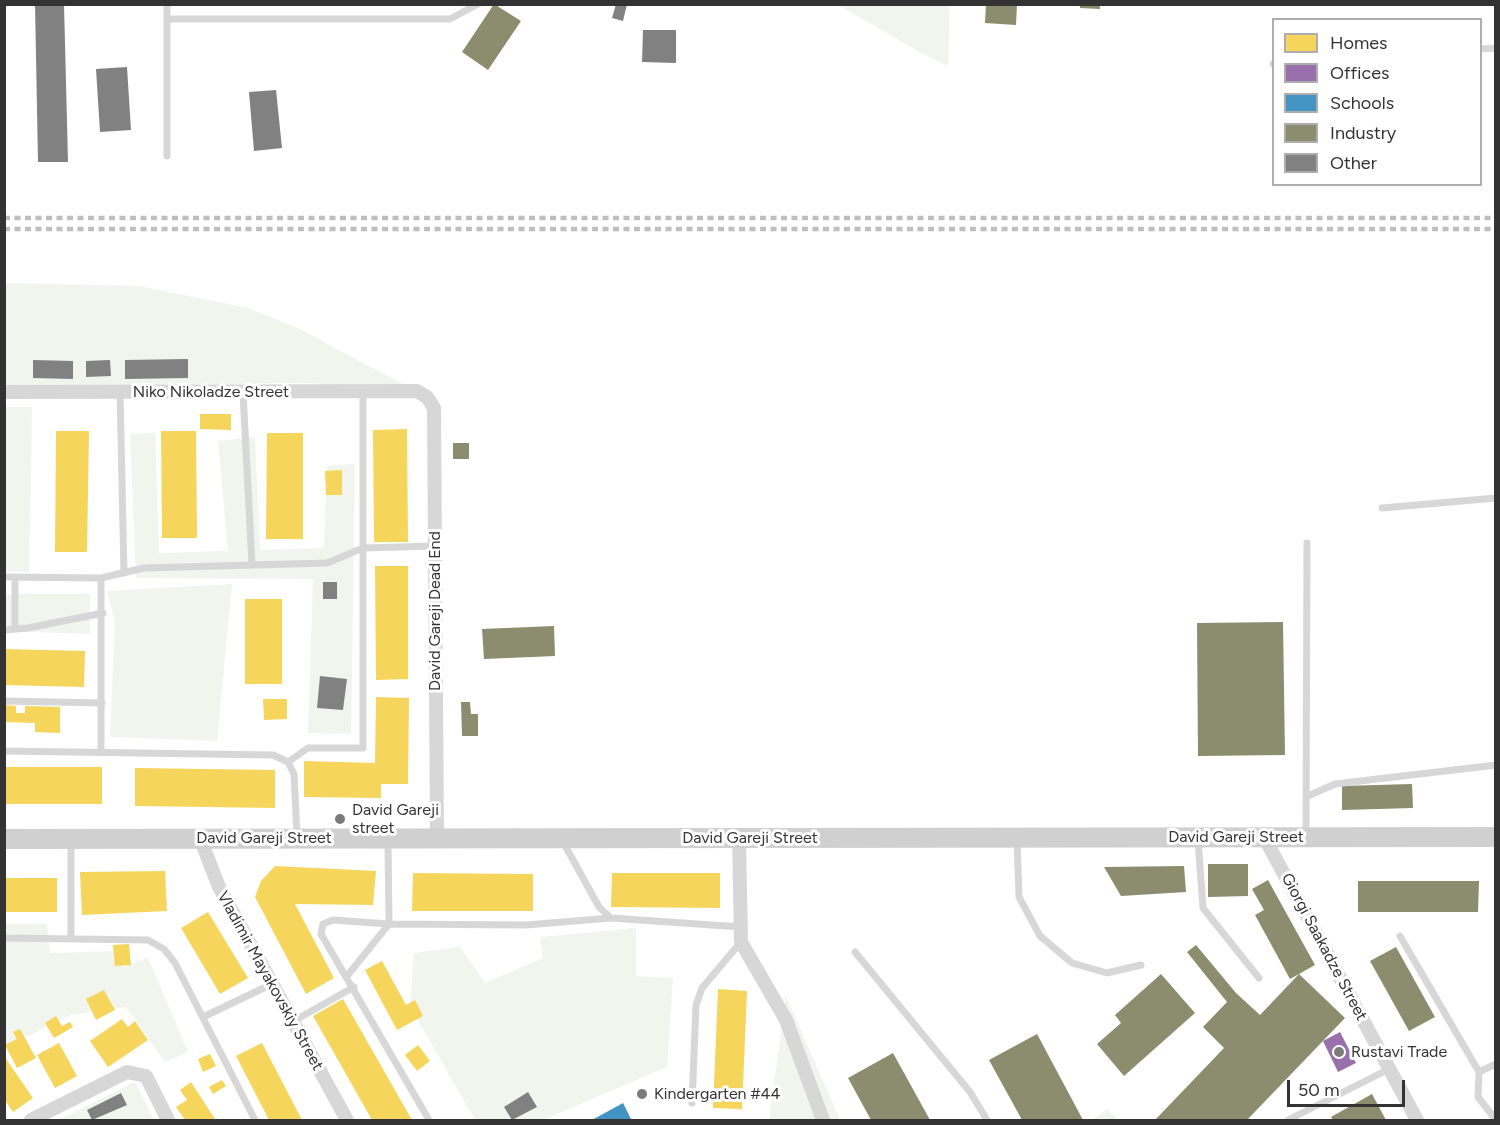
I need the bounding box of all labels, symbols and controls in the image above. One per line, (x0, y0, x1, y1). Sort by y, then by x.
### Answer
legend (1272, 18, 1482, 186)
text: Homes (1330, 32, 1388, 54)
text: Offices (1330, 62, 1389, 84)
text: Schools (1330, 92, 1394, 114)
text: Industry (1330, 122, 1396, 144)
text: Other (1330, 152, 1377, 174)
street label: Niko Nikoladze Street (133, 382, 289, 402)
street label: David Gareji Dead End (425, 531, 445, 691)
place label: David Gareji street (352, 800, 439, 838)
marker: David Gareji street (333, 812, 347, 826)
street label: David Gareji Street (1168, 827, 1304, 847)
street label: David Gareji Street (196, 828, 332, 848)
street label: David Gareji Street (682, 828, 818, 848)
street label: Giorgi Saakadze Street (1277, 870, 1371, 1024)
street label: Vladimir Mayakovskiy Street (213, 888, 327, 1074)
place label: Rustavi Trade (1351, 1042, 1447, 1062)
marker: Rustavi Trade (1332, 1045, 1346, 1059)
scale bar (1290, 1068, 1408, 1106)
text: 50 m (1298, 1079, 1340, 1101)
place label: Kindergarten #44 (654, 1084, 780, 1104)
marker: Kindergarten #44 (635, 1087, 649, 1101)

